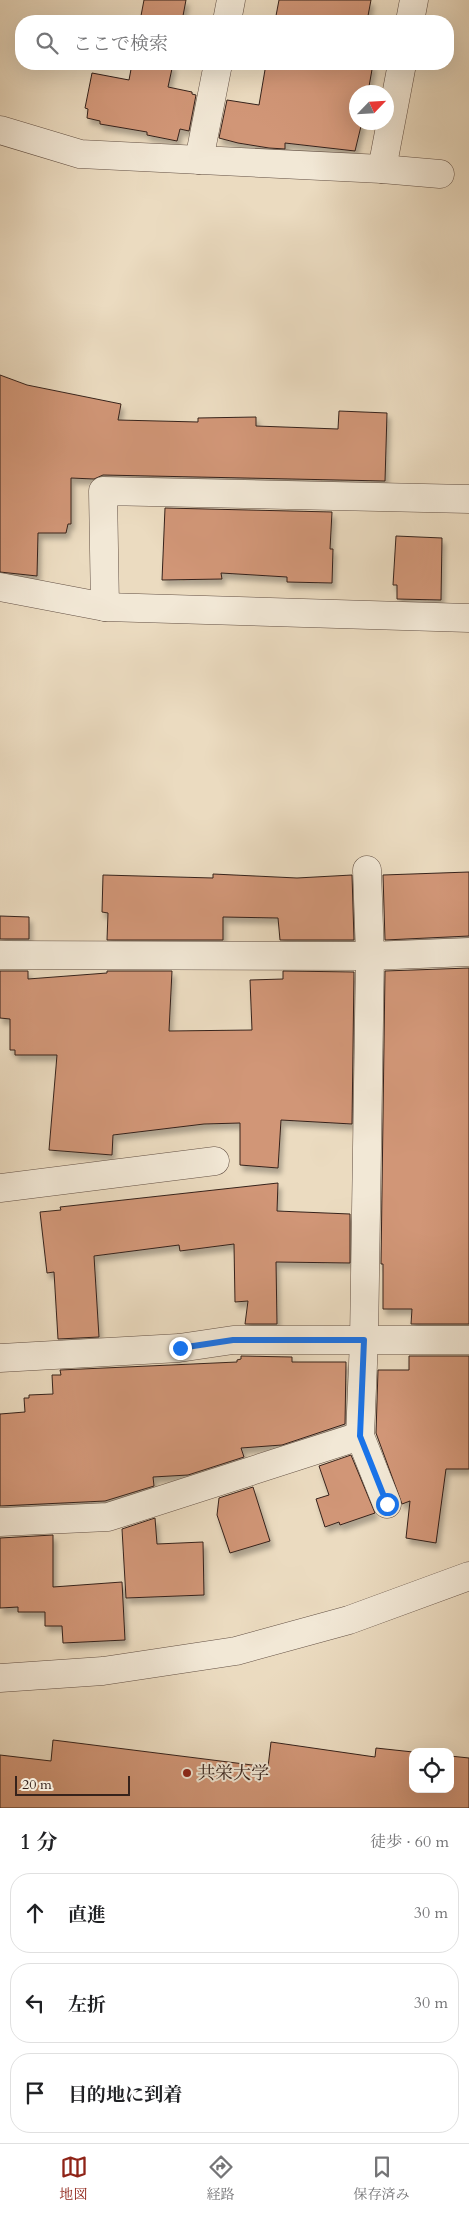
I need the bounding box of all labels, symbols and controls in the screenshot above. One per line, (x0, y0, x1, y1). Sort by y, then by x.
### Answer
search box (15, 15, 454, 70)
icon: search (33, 29, 61, 57)
text: ここで検索 (73, 31, 168, 57)
north arrow (349, 85, 394, 130)
route end (169, 1337, 192, 1360)
route start (376, 1493, 399, 1516)
map controls (409, 1748, 454, 1793)
button: locate (409, 1748, 454, 1793)
place label: 共栄大学 (197, 1761, 269, 1786)
marker: 共栄大学 (181, 1767, 193, 1779)
scale bar (15, 1773, 130, 1796)
text: 20 m (22, 1775, 52, 1794)
text: 1 分 (20, 1828, 57, 1857)
text: 徒歩 · 60 m (370, 1831, 449, 1853)
icon: ahead (21, 1899, 49, 1927)
text: 直進 (68, 1902, 106, 1928)
text: 30 m (414, 1902, 448, 1924)
icon: left (21, 1989, 49, 2017)
text: 左折 (68, 1992, 106, 2018)
text: 30 m (414, 1992, 448, 2014)
icon: arrive (21, 2079, 49, 2107)
text: 目的地に到着 (68, 2082, 182, 2108)
tab: 地図 (60, 2153, 88, 2204)
tab: 経路 (207, 2153, 235, 2204)
tab: 保存済み (354, 2153, 410, 2204)

